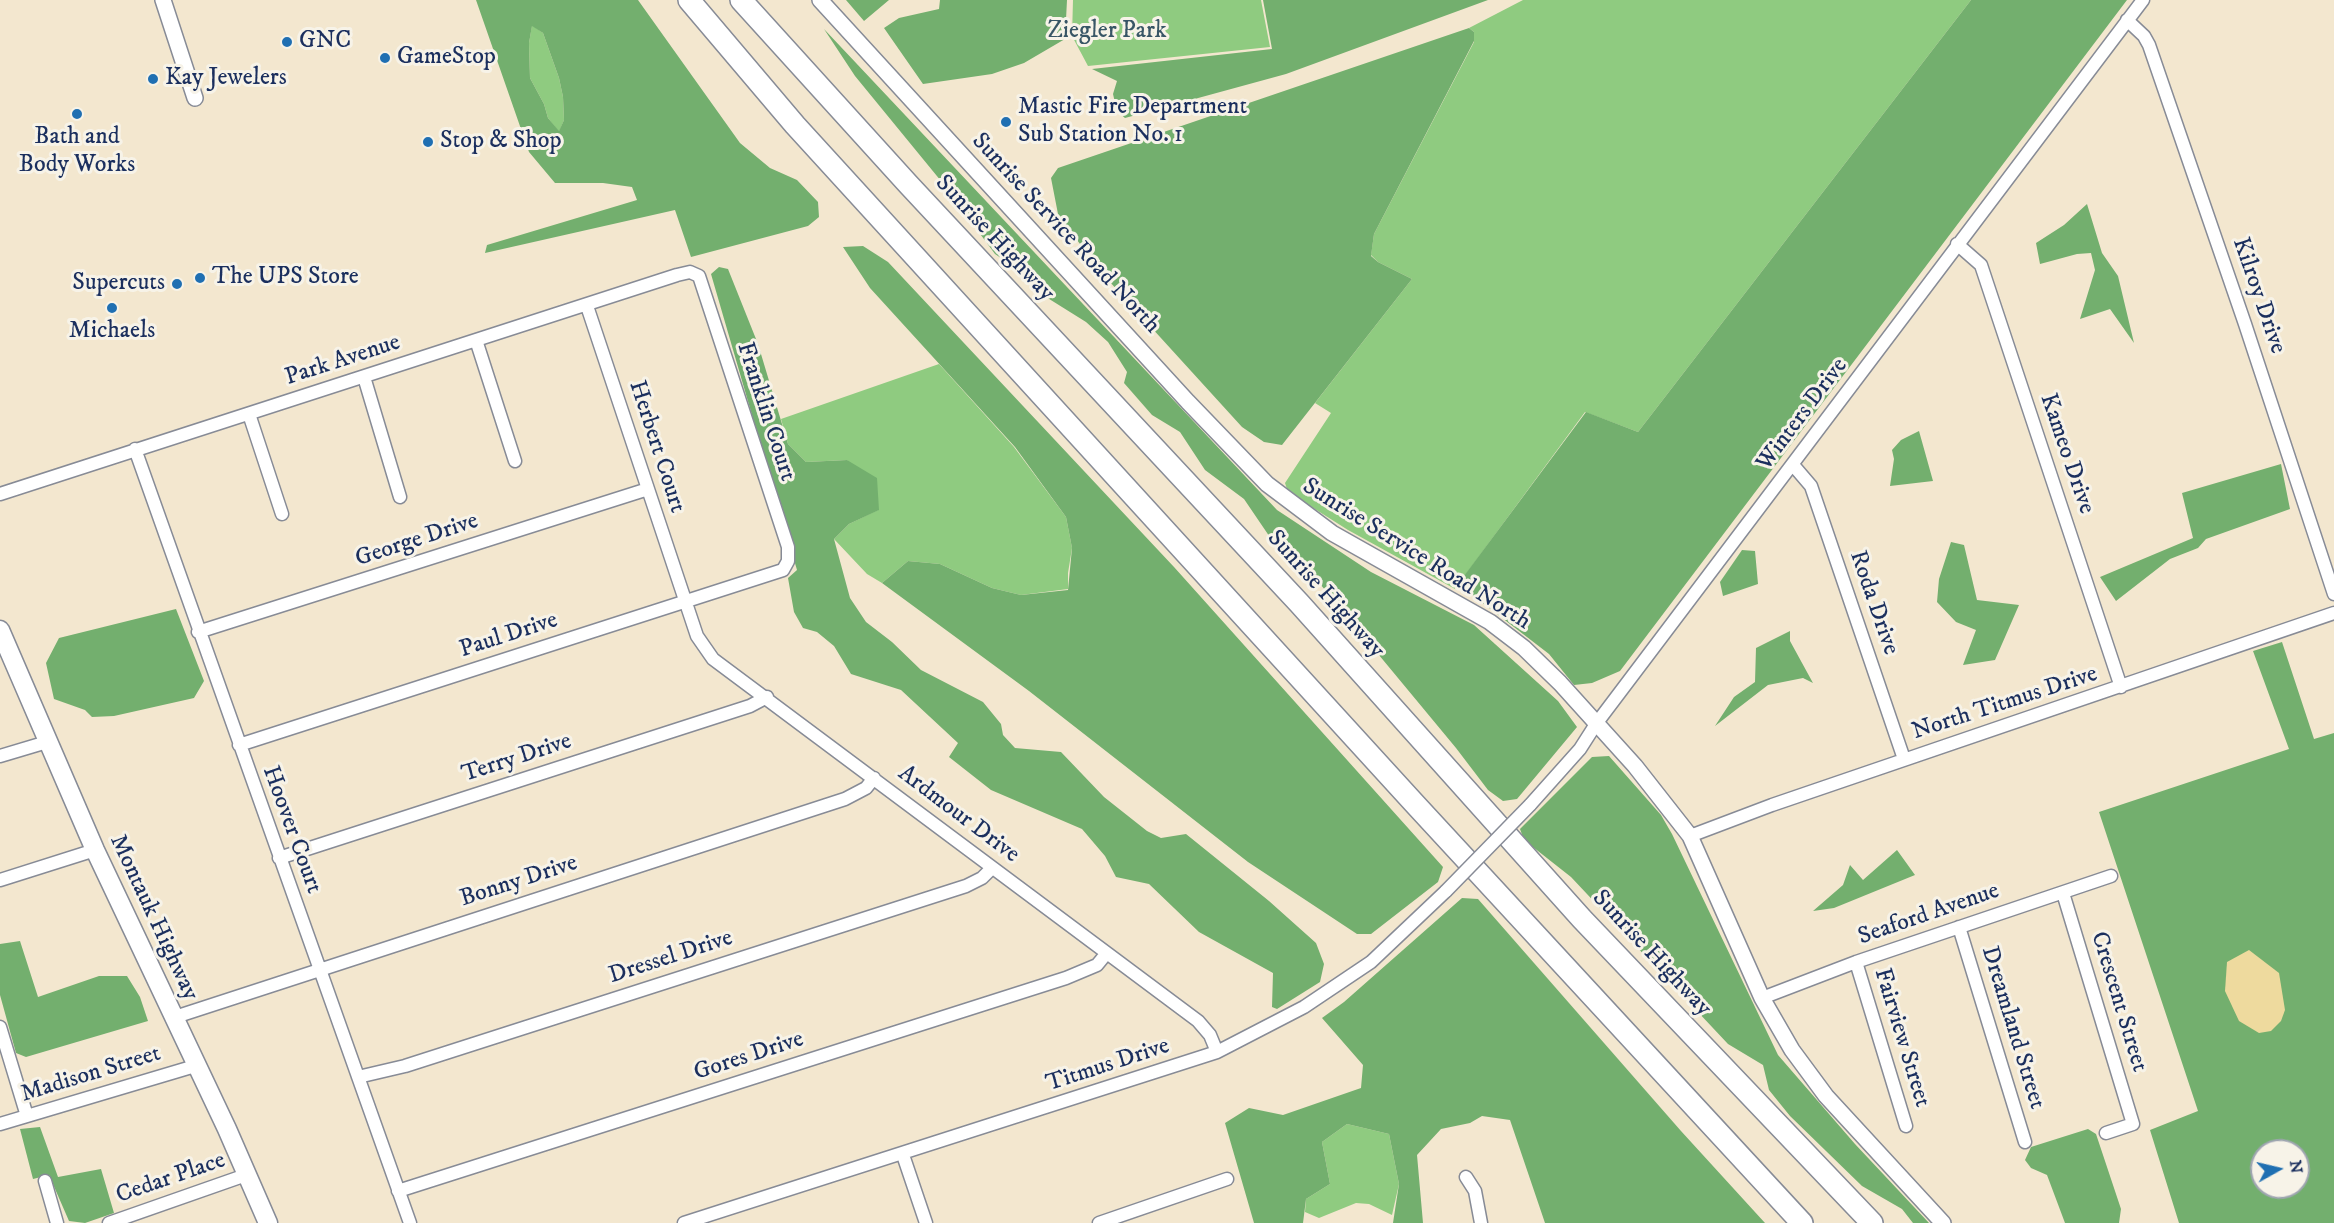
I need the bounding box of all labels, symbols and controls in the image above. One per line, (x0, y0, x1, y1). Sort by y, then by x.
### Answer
park label: Ziegler Park (1047, 18, 1167, 46)
place label: GNC (299, 28, 351, 56)
marker: GNC (280, 35, 294, 49)
place label: GameStop (397, 44, 496, 72)
marker: GameStop (378, 51, 392, 65)
place label: Kay Jewelers (165, 65, 287, 93)
marker: Kay Jewelers (146, 72, 160, 86)
place label: Mastic Fire Department Sub Station No. 1 (1018, 94, 1247, 150)
marker: Bath and Body Works (70, 107, 84, 121)
marker: Mastic Fire Department Sub Station No. 1 (999, 115, 1013, 129)
place label: Bath and Body Works (19, 124, 135, 180)
place label: Stop & Shop (440, 128, 562, 156)
street label: Sunrise Service Road North (965, 128, 1165, 340)
marker: Stop & Shop (421, 135, 435, 149)
street label: Sunrise Highway (928, 170, 1060, 308)
street label: Kilroy Drive (2225, 234, 2291, 358)
place label: The UPS Store (212, 264, 359, 292)
place label: Supercuts (72, 270, 165, 298)
marker: The UPS Store (193, 271, 207, 285)
marker: Supercuts (170, 277, 184, 291)
marker: Michaels (105, 301, 119, 315)
place label: Michaels (69, 318, 155, 346)
street label: Park Avenue (282, 329, 404, 393)
street label: Franklin Court (729, 339, 801, 485)
street label: Winters Drive (1751, 353, 1855, 477)
street label: Herbert Court (621, 377, 691, 517)
street label: Kameo Drive (2032, 390, 2100, 518)
street label: Sunrise Service Road North (1297, 473, 1535, 637)
street label: George Drive (352, 508, 482, 574)
street label: Sunrise Highway (1260, 525, 1390, 665)
street label: Roda Drive (1842, 547, 1904, 659)
street label: Paul Drive (456, 607, 562, 665)
street label: North Titmus Drive (1909, 660, 2101, 748)
street label: Terry Drive (459, 728, 575, 790)
street label: Ardmour Drive (891, 760, 1025, 870)
street label: Hoover Court (255, 762, 327, 898)
street label: Montauk Highway (102, 831, 204, 1005)
street label: Bonny Drive (457, 849, 581, 915)
street label: Seaford Avenue (1855, 877, 2003, 953)
street label: Sunrise Highway (1585, 885, 1717, 1023)
street label: Dressel Drive (605, 924, 737, 992)
street label: Crescent Street (2083, 928, 2153, 1076)
street label: Dreamland Street (1974, 943, 2050, 1113)
street label: Fairview Street (1866, 965, 1936, 1111)
street label: Gores Drive (690, 1026, 808, 1088)
street label: Titmus Drive (1043, 1033, 1173, 1099)
street label: Madison Street (18, 1040, 164, 1110)
north arrow (2250, 1139, 2310, 1199)
street label: Cedar Place (113, 1147, 229, 1211)
text: N (2285, 1159, 2307, 1175)

